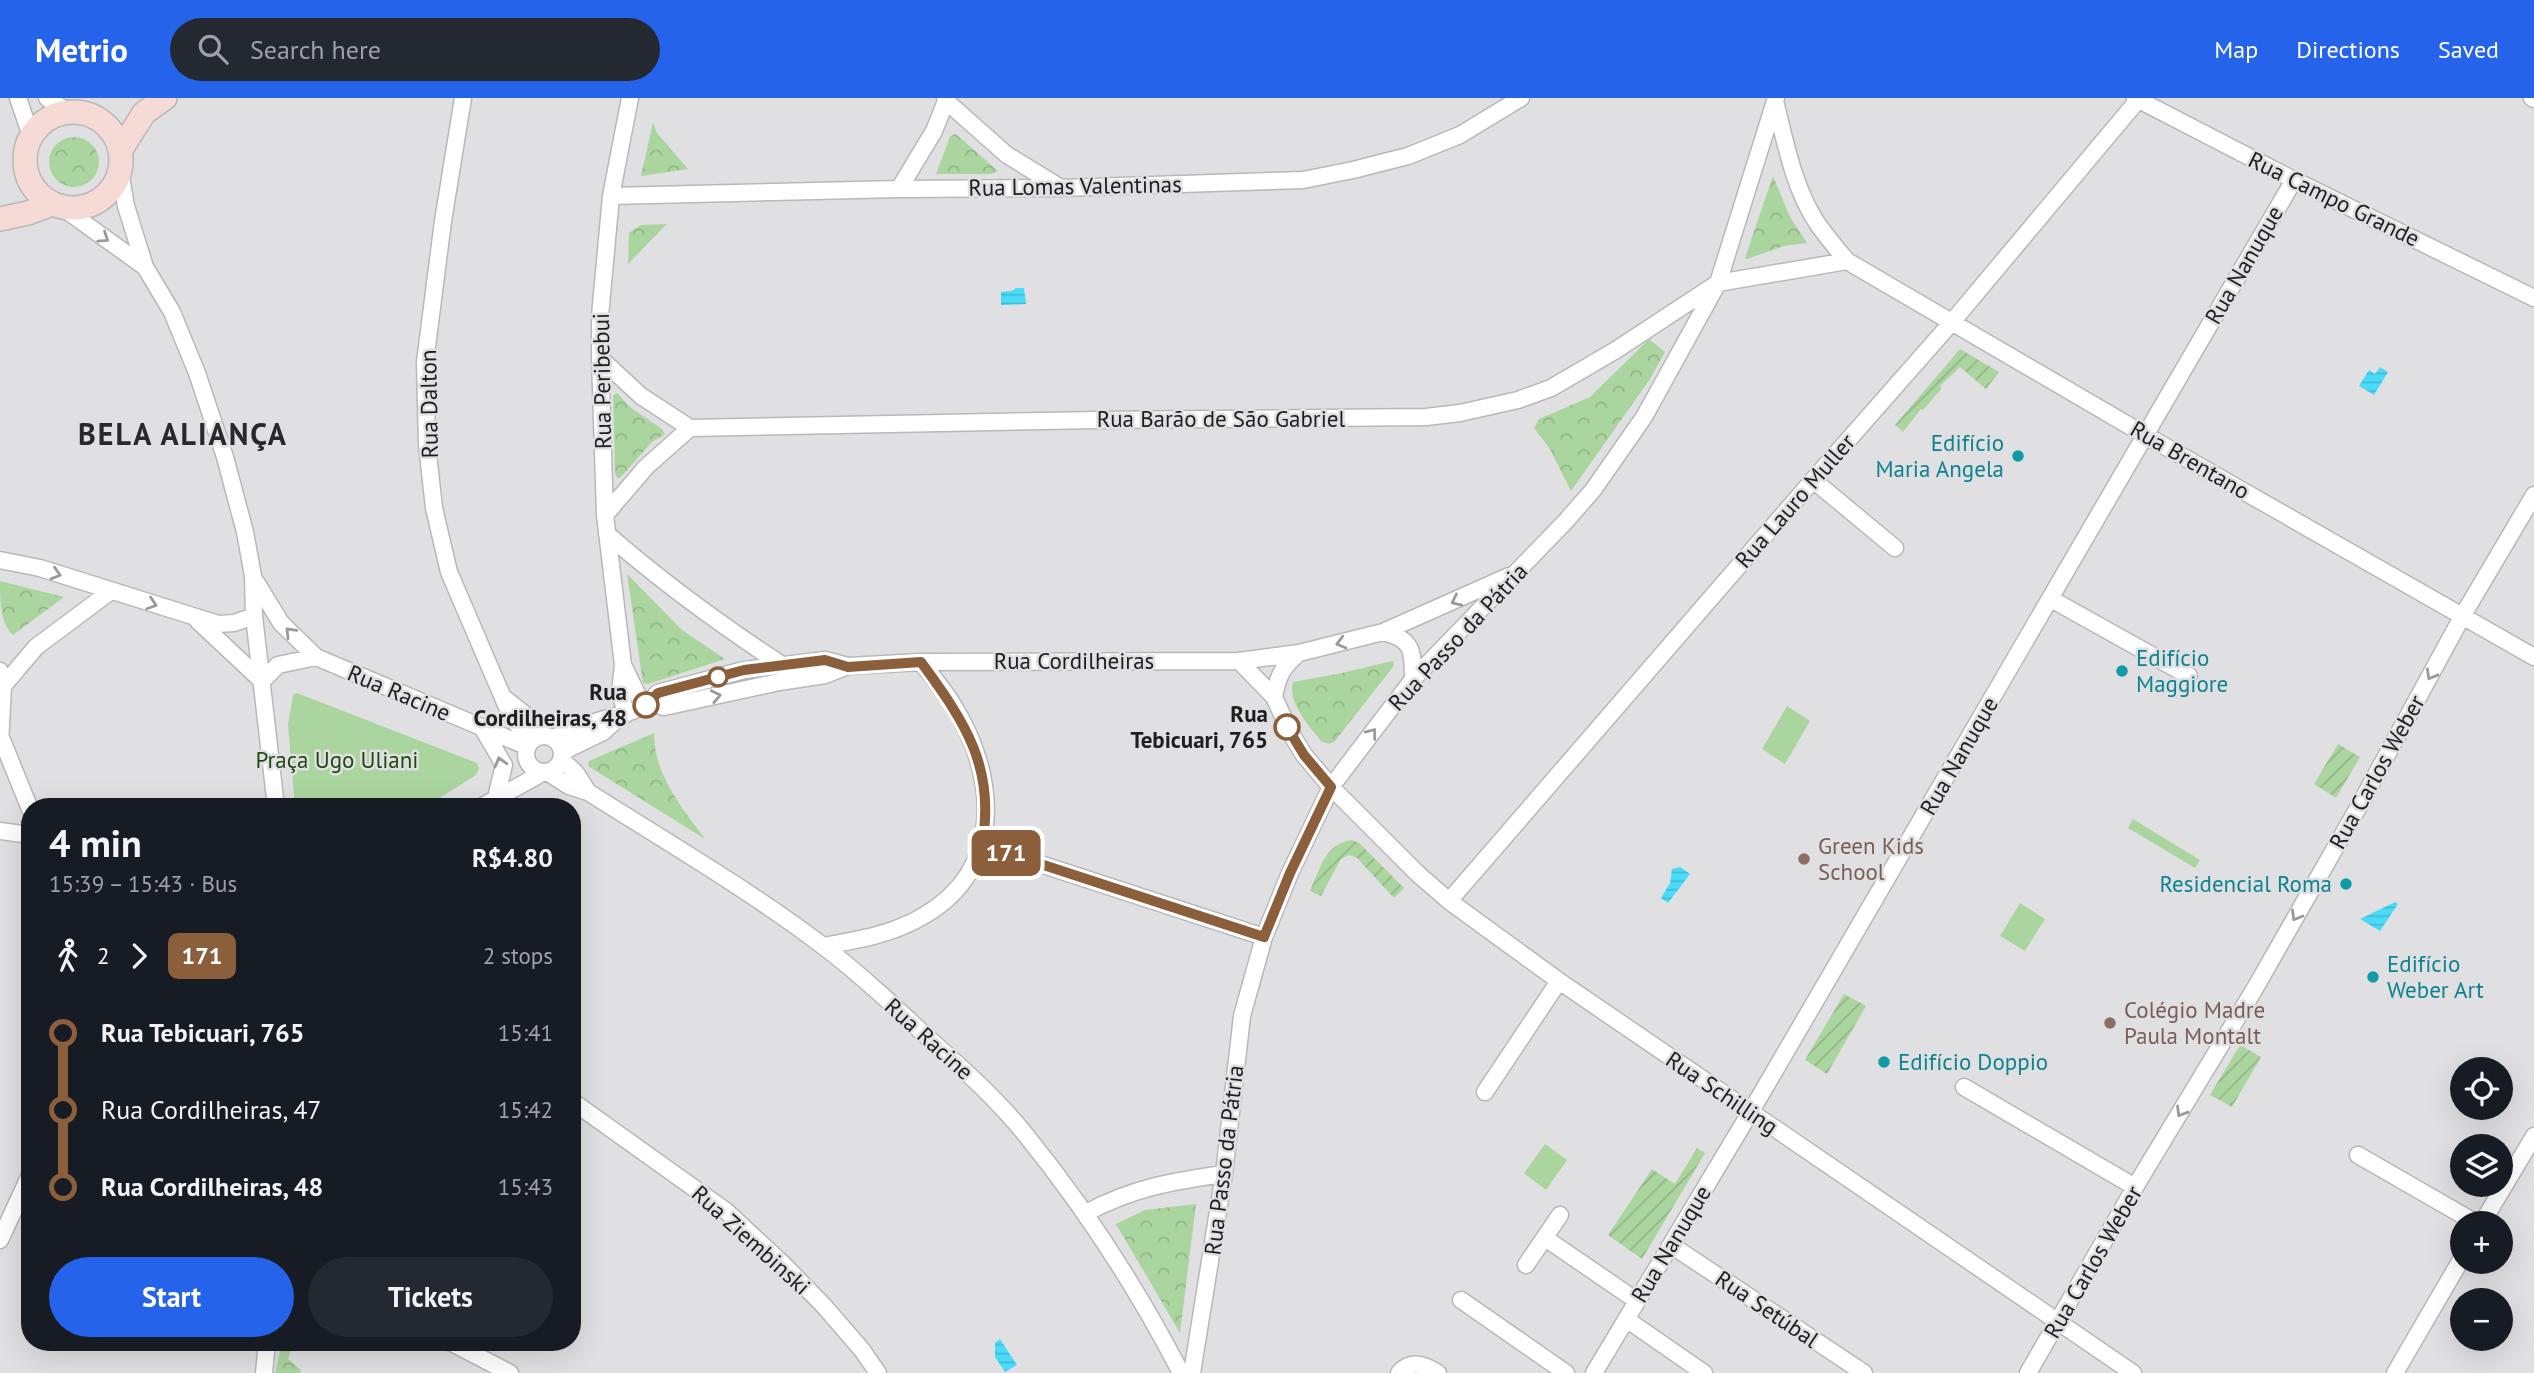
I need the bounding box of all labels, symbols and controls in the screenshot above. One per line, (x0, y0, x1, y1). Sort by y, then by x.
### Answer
search box (170, 18, 660, 81)
text: Metrio (35, 28, 128, 71)
icon: search (194, 30, 232, 68)
text: Search here (250, 33, 381, 66)
text: Map (2214, 34, 2258, 65)
text: Directions (2296, 34, 2400, 65)
text: Saved (2438, 34, 2499, 65)
street label: Rua Campo Grande (2244, 145, 2425, 253)
street label: Rua Lomas Valentinas (968, 169, 1182, 202)
street label: Rua Nanuque (2198, 200, 2289, 329)
one-way arrow (96, 230, 109, 242)
street label: Rua Peribebui (586, 313, 617, 449)
street label: Rua Dalton (413, 349, 444, 459)
street label: Rua Barão de São Gabriel (1097, 404, 1346, 433)
district label: BELA ALIANÇA (78, 414, 288, 453)
street label: Rua Brentano (2125, 414, 2255, 505)
street label: Rua Lauro Muller (1728, 427, 1861, 574)
place label: Edifício Maria Angela (1875, 428, 2004, 483)
marker: Edifício Maria Angela (2010, 448, 2026, 464)
street label: Rua Passo da Pátria (1382, 557, 1533, 716)
one-way arrow (50, 565, 62, 580)
one-way arrow (1451, 593, 1463, 607)
one-way arrow (146, 596, 158, 610)
one-way arrow (286, 628, 299, 641)
one-way arrow (1335, 635, 1347, 649)
place label: Edifício Maggiore (2136, 643, 2228, 698)
street label: Rua Cordilheiras (994, 646, 1154, 675)
street label: Rua Racine (343, 658, 455, 727)
marker: Edifício Maggiore (2114, 663, 2130, 679)
unlabelled marker (708, 667, 728, 687)
one-way arrow (2426, 667, 2439, 680)
place label: Rua Cordilheiras, 48 (473, 677, 627, 732)
one-way arrow (710, 690, 722, 704)
street label: Rua Carlos Weber (2322, 690, 2431, 854)
street label: Rua Nanuque (1913, 691, 2004, 820)
marker: Rua Cordilheiras, 48 (633, 692, 659, 718)
place label: Rua Tebicuari, 765 (1131, 699, 1268, 754)
marker: Rua Tebicuari, 765 (1274, 714, 1300, 740)
one-way arrow (1363, 728, 1376, 741)
park label: Praça Ugo Uliani (255, 745, 419, 774)
one-way arrow (494, 756, 509, 768)
text: 4 min (49, 818, 142, 867)
line badge: 171 (966, 830, 1046, 876)
place label: Green Kids School (1818, 831, 1924, 886)
text: 171 (986, 837, 1026, 868)
text: R$4.80 (472, 841, 553, 874)
marker: Green Kids School (1796, 851, 1812, 867)
text: 15:39 – 15:43 · Bus (49, 869, 237, 898)
place label: Residencial Roma (2159, 869, 2332, 898)
marker: Residencial Roma (2338, 876, 2354, 892)
one-way arrow (2291, 909, 2304, 922)
icon: walk (49, 937, 87, 975)
icon: forward (120, 937, 158, 975)
text: 171 (182, 940, 222, 971)
text: 2 (97, 941, 110, 970)
text: 2 stops (483, 941, 553, 970)
place label: Edifício Weber Art (2387, 949, 2484, 1004)
marker: Edifício Weber Art (2365, 969, 2381, 985)
street label: Rua Racine (879, 991, 980, 1086)
place label: Colégio Madre Paula Montalt (2124, 995, 2265, 1050)
marker: Colégio Madre Paula Montalt (2102, 1015, 2118, 1031)
text: Rua Tebicuari, 765 (101, 1016, 305, 1049)
text: 15:41 (498, 1018, 553, 1047)
street label: Rua Schilling (1661, 1044, 1784, 1141)
place label: Edifício Doppio (1898, 1047, 2048, 1076)
marker: Edifício Doppio (1876, 1054, 1892, 1070)
map controls (2450, 1057, 2513, 1351)
button: locate (2450, 1057, 2513, 1120)
street label: Rua Passo da Pátria (1197, 1063, 1250, 1257)
text: Rua Cordilheiras, 47 (101, 1093, 322, 1126)
text: 15:42 (498, 1095, 553, 1124)
one-way arrow (2176, 1105, 2189, 1118)
button: layers (2450, 1134, 2513, 1197)
text: Rua Cordilheiras, 48 (101, 1170, 323, 1203)
text: 15:43 (498, 1172, 553, 1201)
street label: Rua Ziembinski (686, 1179, 817, 1301)
street label: Rua Nanuque (1624, 1180, 1717, 1308)
street label: Rua Carlos Weber (2037, 1180, 2148, 1343)
button: + (2450, 1211, 2513, 1274)
button: Start (49, 1257, 294, 1337)
button: Tickets (308, 1257, 553, 1337)
street label: Rua Setúbal (1710, 1264, 1825, 1354)
button: − (2450, 1288, 2513, 1351)

